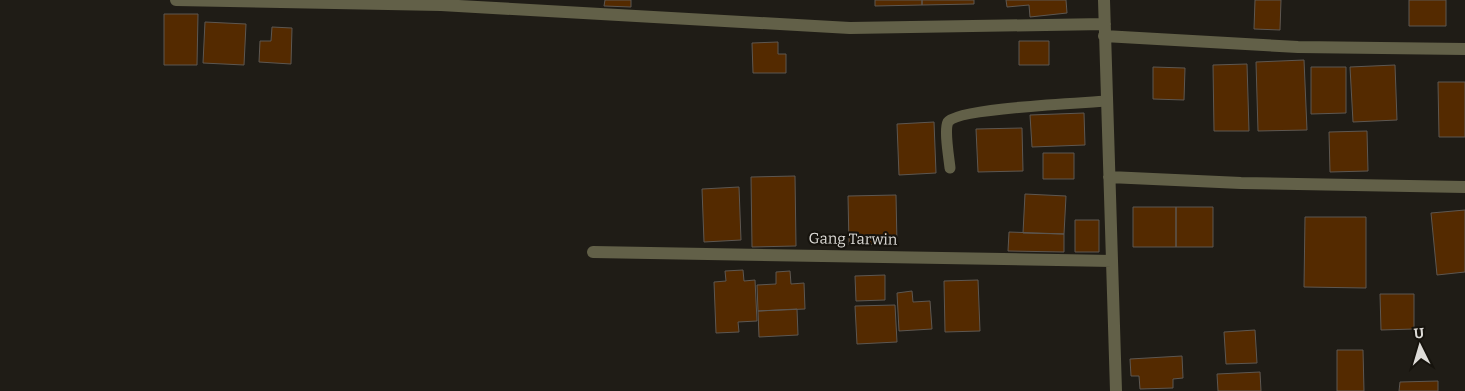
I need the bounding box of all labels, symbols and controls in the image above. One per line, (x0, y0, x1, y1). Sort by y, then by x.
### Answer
street label: Gang Tarwin (809, 229, 898, 249)
north arrow (1395, 321, 1445, 371)
text: U (1413, 325, 1425, 342)

